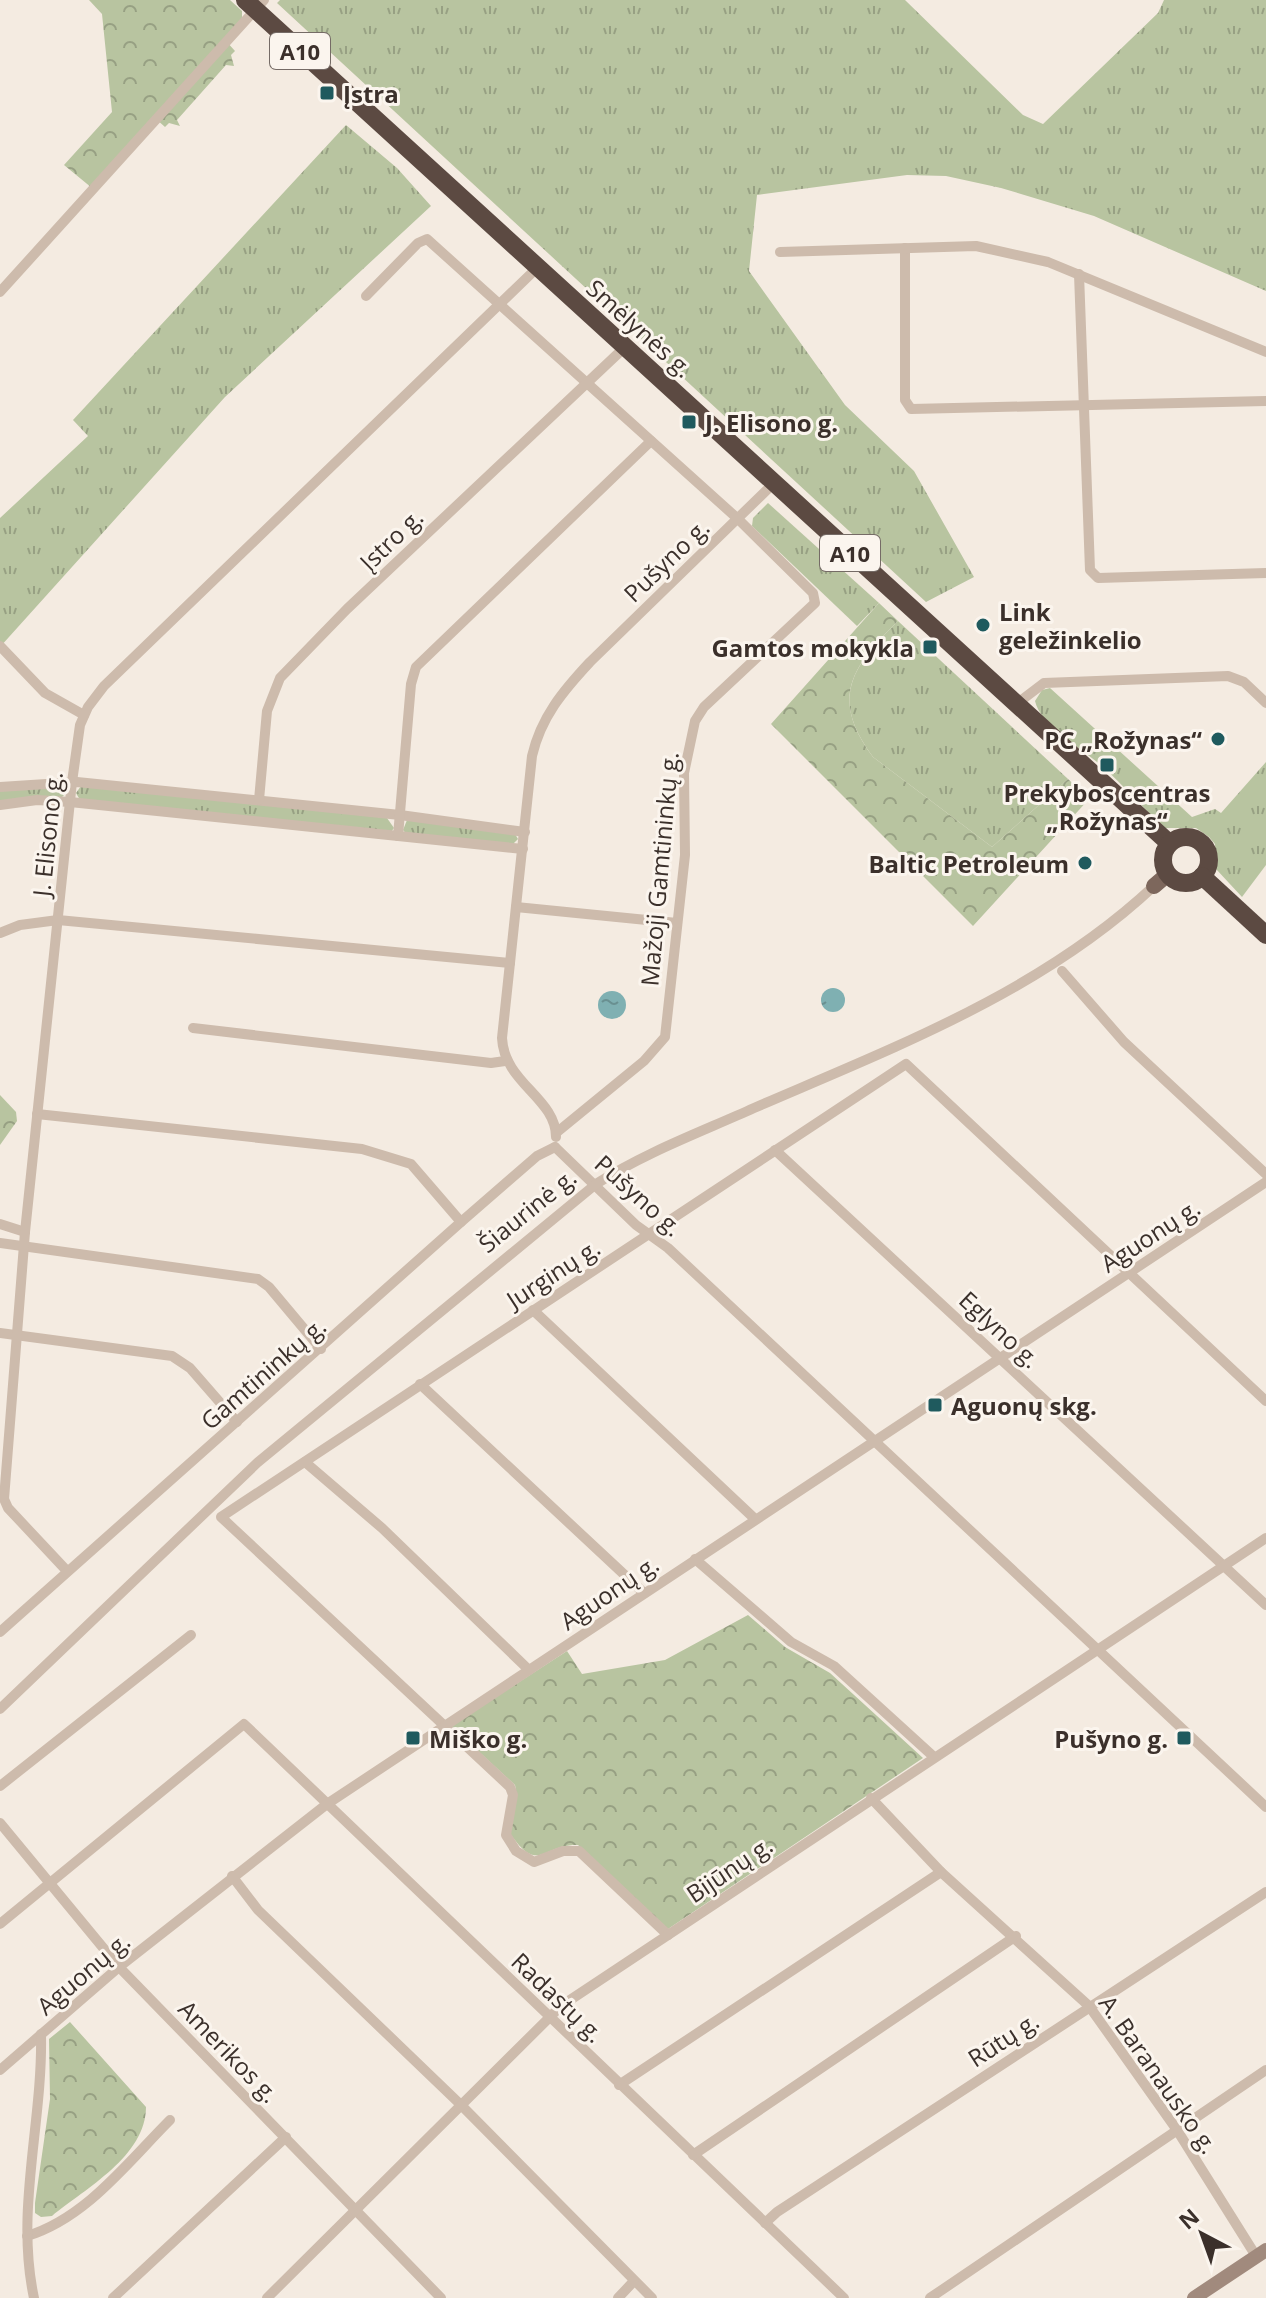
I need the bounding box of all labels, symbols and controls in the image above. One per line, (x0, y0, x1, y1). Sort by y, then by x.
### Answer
road number: A10 (270, 33, 330, 69)
place label: Įstra (343, 77, 399, 110)
marker: Įstra (318, 84, 336, 102)
street label: Smėlynės g. (580, 272, 700, 384)
place label: J. Elisono g. (703, 406, 838, 439)
marker: J. Elisono g. (680, 413, 698, 431)
street label: Įstro g. (352, 501, 430, 577)
street label: Pušyno g. (616, 511, 716, 609)
road number: A10 (820, 535, 880, 571)
place label: Link geležinkelio (999, 595, 1142, 656)
marker: Link geležinkelio (974, 616, 992, 634)
place label: Gamtos mokykla (711, 631, 914, 664)
marker: Gamtos mokykla (921, 638, 939, 656)
place label: PC „Rožynas“ (1044, 723, 1202, 756)
marker: PC „Rožynas“ (1209, 730, 1227, 748)
street label: Mažoji Gamtininkų g. (632, 751, 686, 987)
marker: Prekybos centras „Rožynas“ (1098, 756, 1116, 774)
street label: J. Elisono g. (24, 770, 70, 900)
place label: Prekybos centras „Rožynas“ (1004, 776, 1211, 837)
place label: Baltic Petroleum (868, 847, 1069, 880)
marker: Baltic Petroleum (1076, 854, 1094, 872)
street label: Pušyno g. (588, 1147, 690, 1243)
street label: Šiaurinė g. (471, 1160, 583, 1260)
street label: Aguonų g. (1094, 1191, 1206, 1279)
street label: Jurginų g. (498, 1231, 606, 1317)
street label: Eglyno g. (952, 1283, 1048, 1375)
street label: Gamtininkų g. (193, 1309, 333, 1437)
place label: Aguonų skg. (951, 1389, 1097, 1422)
marker: Aguonų skg. (926, 1396, 944, 1414)
street label: Aguonų g. (553, 1547, 665, 1637)
place label: Miško g. (429, 1722, 527, 1755)
place label: Pušyno g. (1054, 1722, 1168, 1755)
marker: Miško g. (404, 1729, 422, 1747)
marker: Pušyno g. (1175, 1729, 1193, 1747)
street label: Bijūnų g. (679, 1828, 779, 1910)
street label: Aguonų g. (29, 1924, 137, 2022)
street label: Radastų g. (505, 1945, 611, 2049)
street label: A. Baranausko g. (1092, 1988, 1226, 2160)
street label: Amerikos g. (172, 1992, 286, 2110)
street label: Rūtų g. (961, 2004, 1045, 2074)
north arrow (1162, 2194, 1242, 2274)
text: N (1172, 2201, 1205, 2235)

